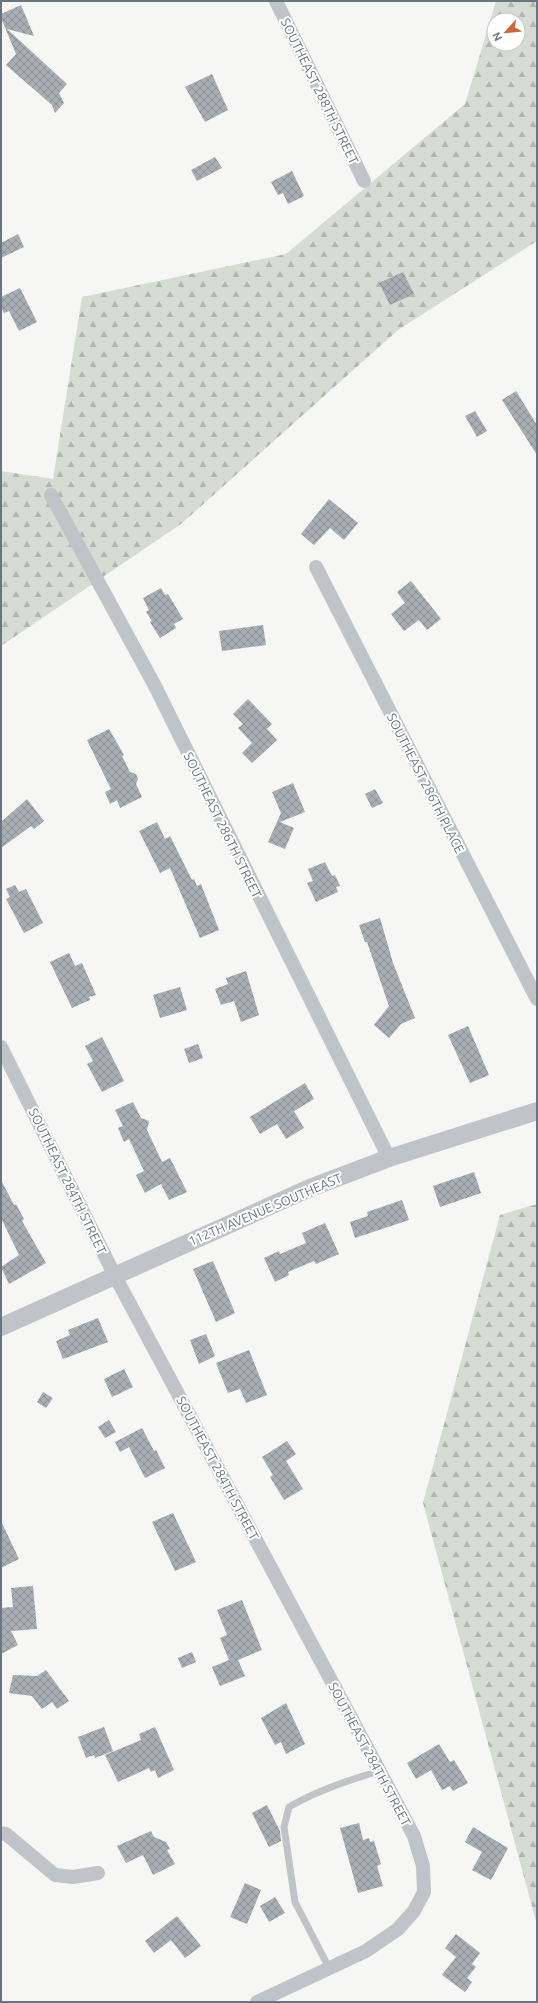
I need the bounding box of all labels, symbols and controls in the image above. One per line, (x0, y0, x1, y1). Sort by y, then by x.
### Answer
north arrow (486, 12, 526, 52)
street label: SOUTHEAST 288TH STREET (279, 16, 361, 166)
text: N (490, 30, 504, 43)
street label: SOUTHEAST 286TH PLACE (385, 711, 467, 855)
street label: SOUTHEAST 286TH STREET (182, 750, 264, 900)
street label: SOUTHEAST 284TH STREET (27, 1106, 109, 1256)
street label: 112TH AVENUE SOUTHEAST (186, 1170, 344, 1248)
street label: SOUTHEAST 284TH STREET (174, 1394, 262, 1542)
street label: SOUTHEAST 284TH STREET (326, 1680, 414, 1828)

